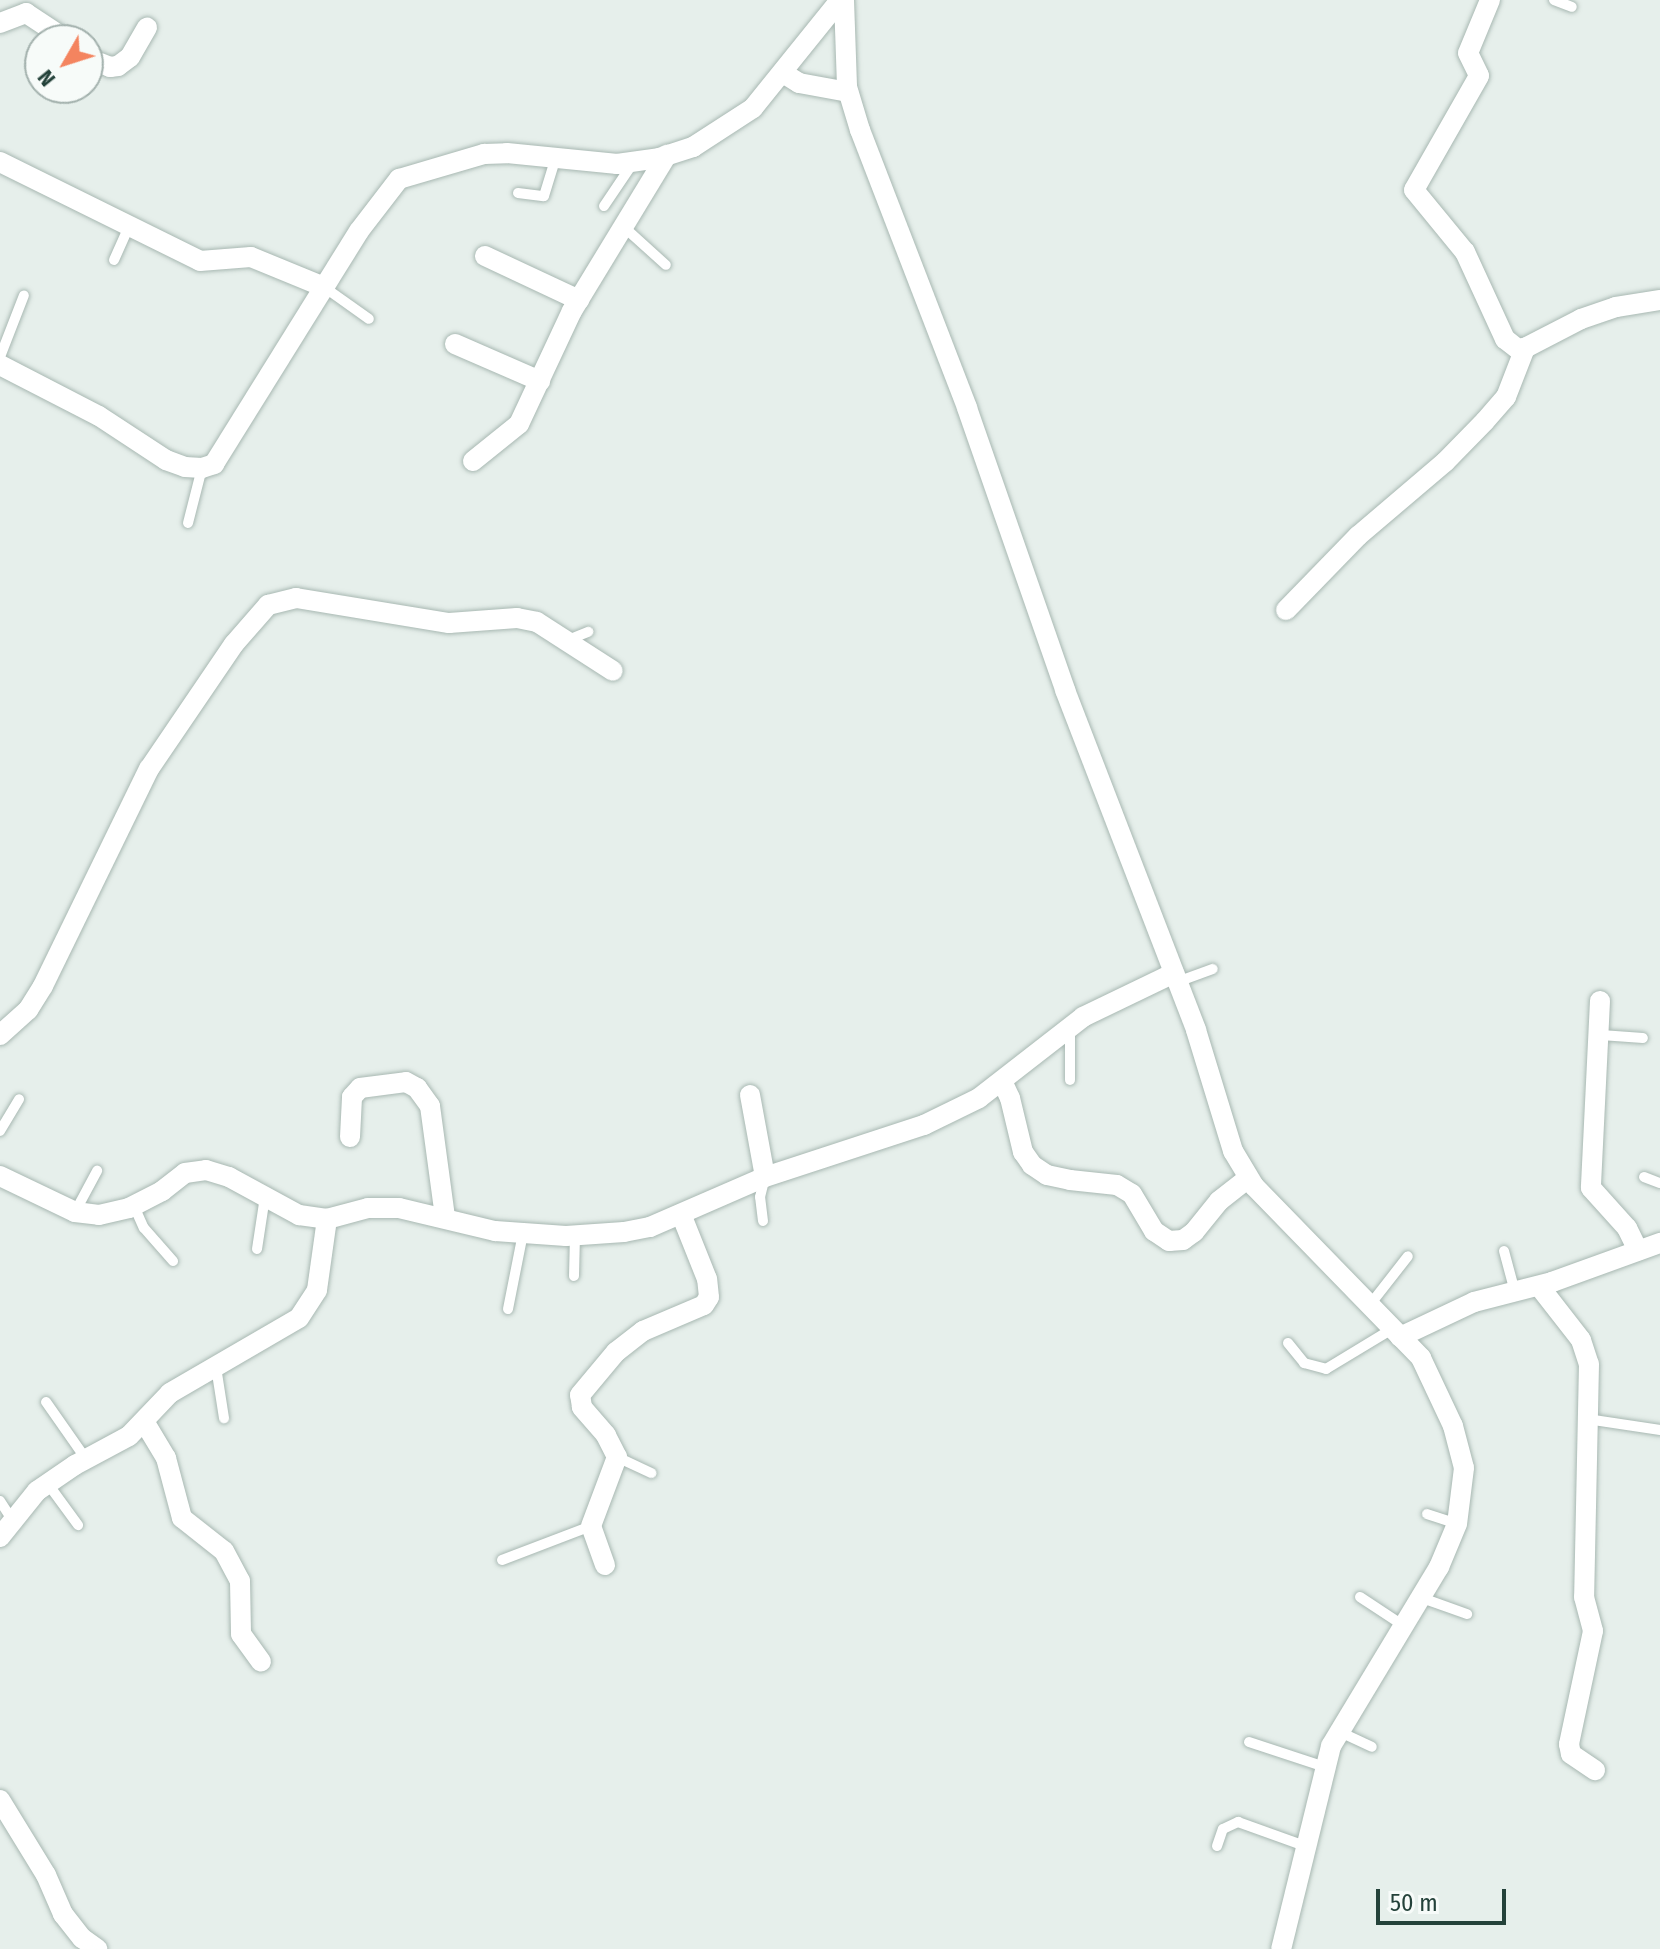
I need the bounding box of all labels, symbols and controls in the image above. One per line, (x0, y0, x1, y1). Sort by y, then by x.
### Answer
north arrow (24, 24, 104, 104)
text: N (32, 65, 61, 92)
scale bar (1380, 1873, 1510, 1923)
text: 50 m (1390, 1889, 1438, 1917)

